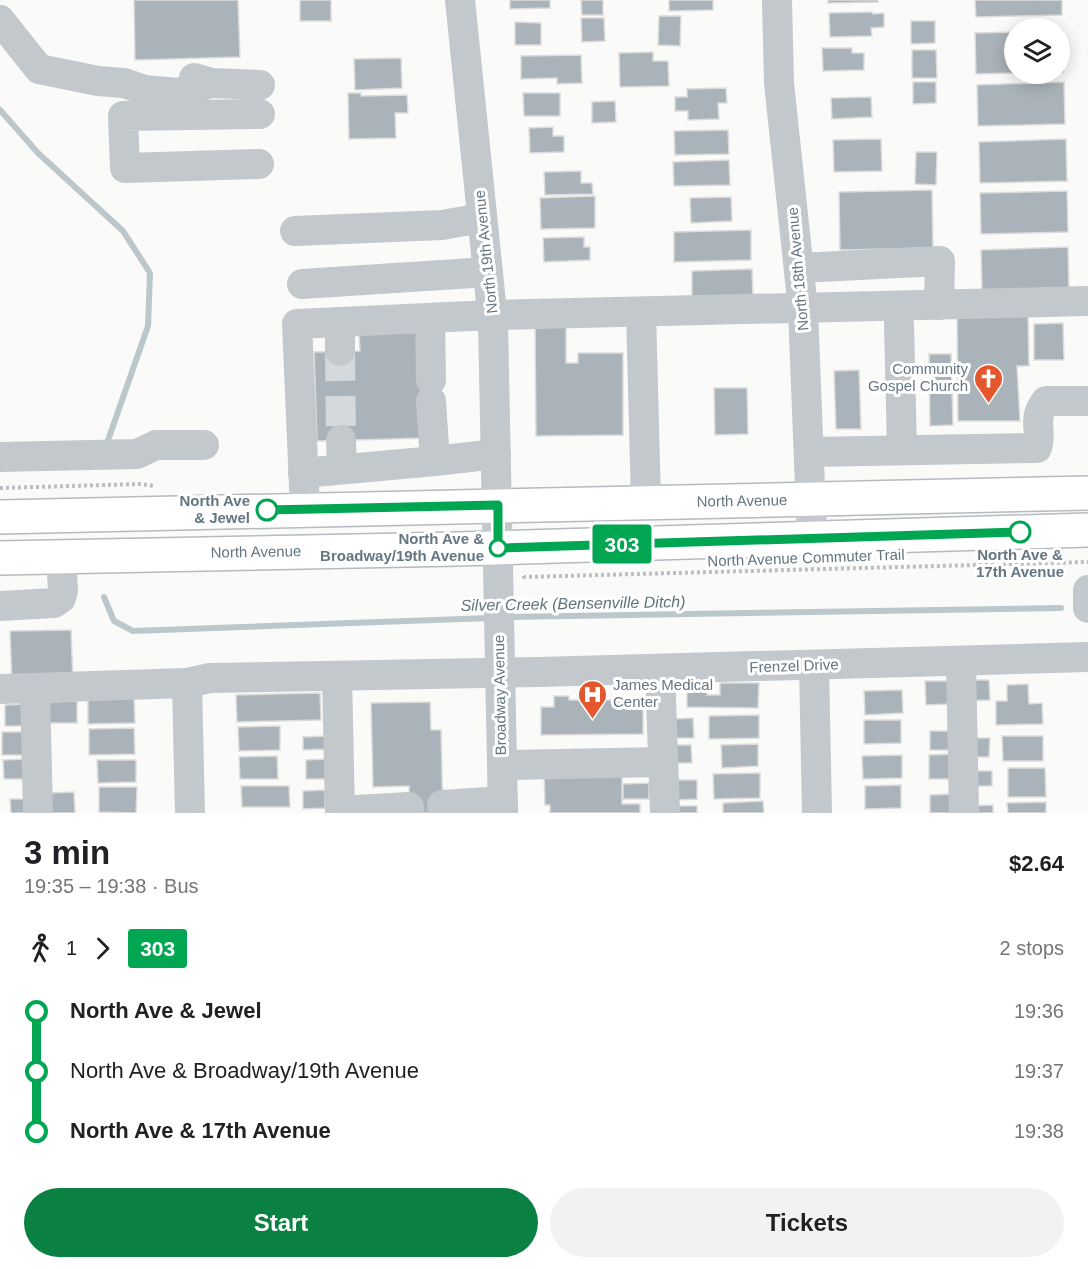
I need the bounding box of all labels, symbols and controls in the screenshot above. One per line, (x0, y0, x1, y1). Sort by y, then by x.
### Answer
map controls (1004, 18, 1070, 84)
button: layers (1004, 18, 1070, 84)
street label: North 19th Avenue (471, 190, 500, 315)
street label: North 18th Avenue (784, 207, 811, 332)
place label: Community Gospel Church (868, 360, 968, 394)
church icon: Community Gospel Church (973, 362, 1005, 404)
street label: North Avenue (697, 491, 787, 510)
place label: North Ave & Jewel (179, 492, 250, 526)
marker: North Ave & Jewel (256, 499, 278, 521)
marker: North Ave & 17th Avenue (1009, 521, 1031, 543)
line badge: 303 (588, 524, 656, 564)
place label: North Ave & Broadway/19th Avenue (320, 530, 484, 564)
text: 303 (604, 533, 640, 556)
marker: North Ave & Broadway/19th Avenue (489, 539, 507, 557)
street label: North Avenue (211, 542, 301, 561)
street label: North Avenue Commuter Trail (707, 546, 905, 569)
place label: North Ave & 17th Avenue (976, 546, 1064, 580)
water label: Silver Creek (Bensenville Ditch) (460, 593, 686, 614)
street label: Broadway Avenue (490, 635, 509, 755)
street label: Frenzel Drive (749, 655, 839, 676)
place label: James Medical Center (613, 676, 713, 710)
hospital icon: James Medical Center (576, 678, 608, 720)
text: 3 min (24, 834, 110, 871)
text: $2.64 (1009, 851, 1064, 876)
text: 19:35 – 19:38 · Bus (24, 875, 199, 897)
icon: walk (24, 932, 57, 965)
icon: forward (86, 932, 119, 965)
text: 1 (66, 937, 77, 959)
text: 303 (140, 937, 175, 960)
text: 2 stops (1000, 937, 1064, 959)
text: North Ave & Jewel (70, 998, 262, 1023)
text: 19:36 (1014, 1000, 1064, 1022)
text: North Ave & Broadway/19th Avenue (70, 1058, 419, 1083)
text: 19:37 (1014, 1060, 1064, 1082)
text: North Ave & 17th Avenue (70, 1118, 331, 1143)
text: 19:38 (1014, 1120, 1064, 1142)
button: Start (24, 1188, 538, 1257)
button: Tickets (550, 1188, 1064, 1257)

